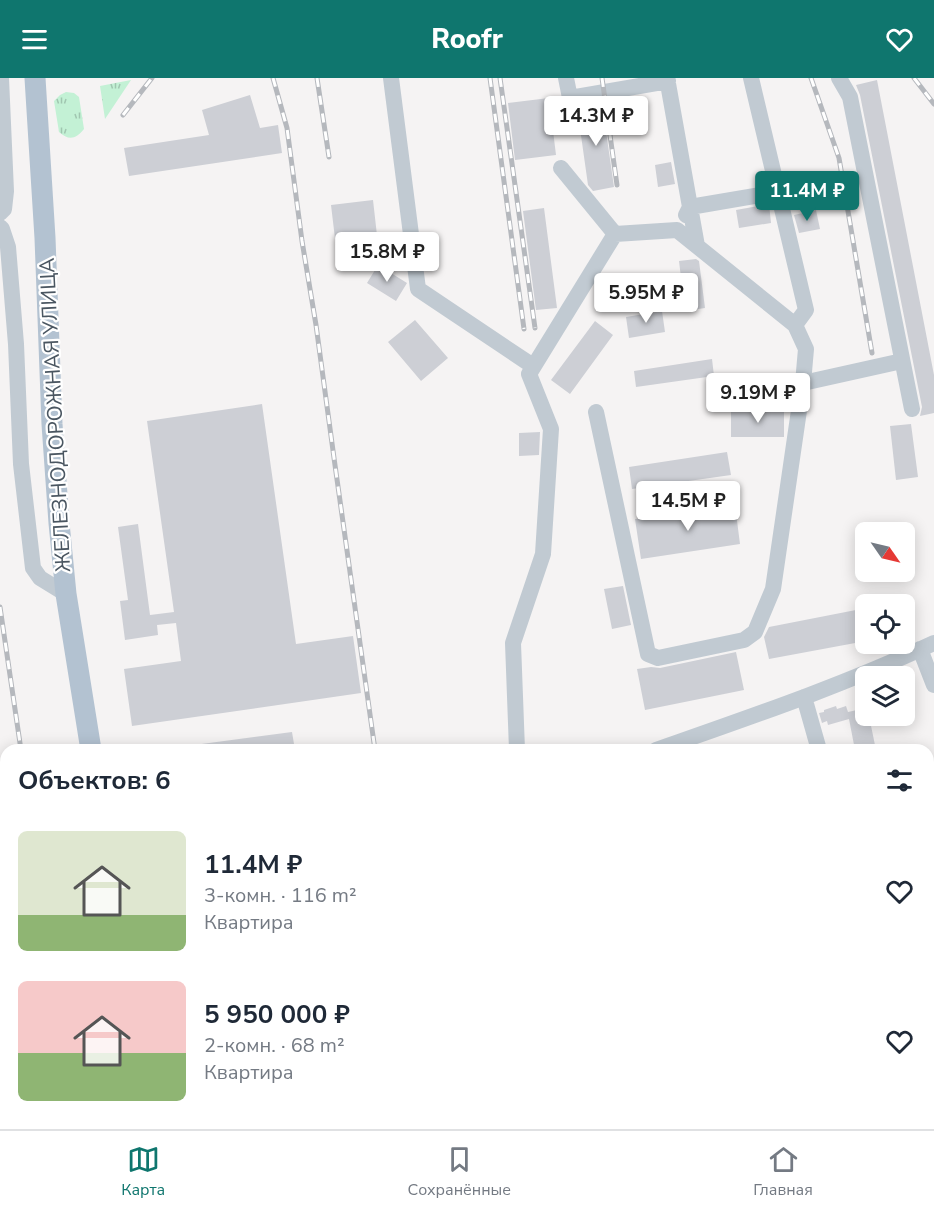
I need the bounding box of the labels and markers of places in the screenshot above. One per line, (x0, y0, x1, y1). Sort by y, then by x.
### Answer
pin: 14.3M ₽ (541, 96, 651, 147)
pin: 11.4M ₽ (752, 171, 862, 222)
pin: 15.8M ₽ (332, 232, 442, 283)
pin: 5.95M ₽ (591, 273, 701, 324)
pin: 9.19M ₽ (703, 373, 813, 424)
pin: 14.5M ₽ (633, 481, 743, 532)

